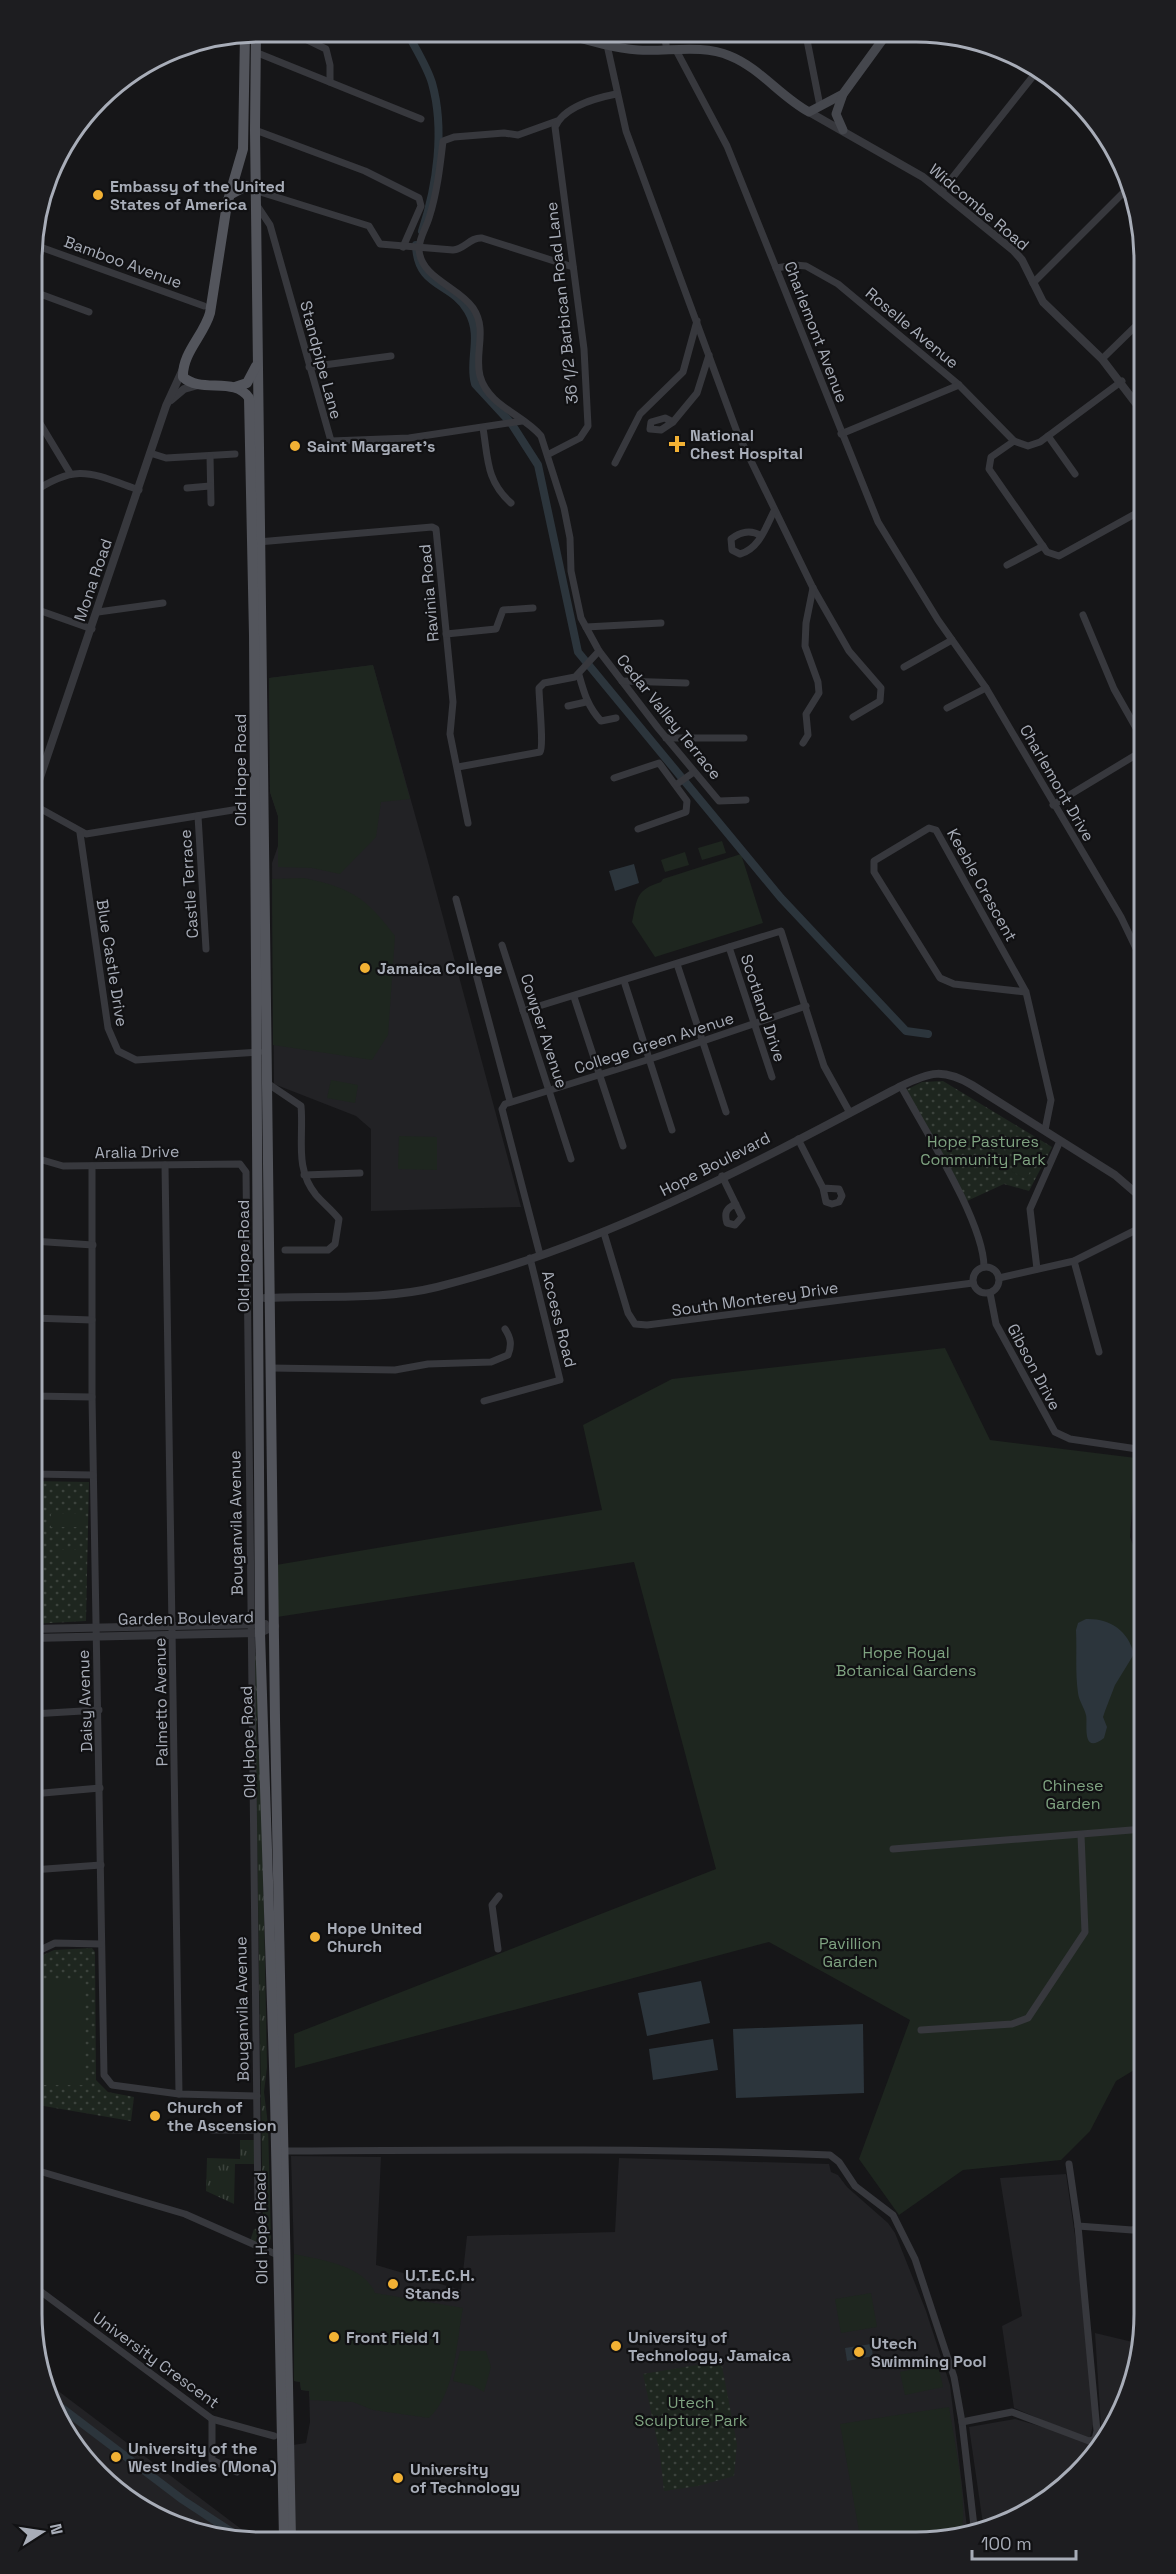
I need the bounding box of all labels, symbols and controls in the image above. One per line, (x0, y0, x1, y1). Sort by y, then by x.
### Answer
street label: Widcombe Road (925, 159, 1033, 255)
place label: Embassy of the United States of America (110, 176, 285, 215)
marker: Embassy of the United States of America (91, 188, 105, 202)
street label: 36 1/2 Barbican Road Lane (541, 201, 583, 405)
street label: Bamboo Avenue (61, 231, 185, 293)
street label: Charlemont Avenue (779, 258, 853, 406)
street label: Roselle Avenue (861, 283, 963, 373)
street label: Standpipe Lane (295, 298, 347, 422)
place label: National Chest Hospital (690, 425, 803, 464)
marker: National Chest Hospital (668, 435, 686, 453)
place label: Saint Margaret's (307, 436, 435, 457)
marker: Saint Margaret's (288, 439, 302, 453)
street label: Mona Road (69, 536, 117, 624)
street label: Ravinia Road (414, 543, 444, 643)
street label: Cedar Valley Terrace (612, 650, 726, 784)
street label: Old Hope Road (230, 714, 251, 826)
street label: Charlemont Drive (1015, 721, 1099, 845)
street label: Keeble Crescent (942, 825, 1022, 945)
street label: Castle Terrace (175, 829, 203, 939)
street label: Blue Castle Drive (92, 898, 132, 1028)
street label: Scotland Drive (736, 951, 790, 1065)
place label: Jamaica College (377, 958, 503, 979)
marker: Jamaica College (358, 961, 372, 975)
street label: Cowper Avenue (516, 971, 572, 1091)
street label: College Green Avenue (571, 1007, 737, 1079)
street label: Hope Boulevard (656, 1127, 774, 1201)
park label: Hope Pastures Community Park (920, 1131, 1046, 1170)
street label: Aralia Drive (95, 1141, 179, 1163)
street label: Old Hope Road (233, 1200, 254, 1312)
street label: Access Road (537, 1268, 581, 1370)
street label: South Monterey Drive (670, 1277, 840, 1321)
street label: Gibson Drive (1002, 1320, 1066, 1414)
street label: Bouganvila Avenue (224, 1450, 248, 1596)
street label: Garden Boulevard (118, 1606, 254, 1630)
street label: Palmetto Avenue (149, 1638, 173, 1766)
park label: Hope Royal Botanical Gardens (836, 1642, 976, 1681)
street label: Daisy Avenue (73, 1649, 97, 1753)
street label: Old Hope Road (236, 1685, 260, 1799)
park label: Chinese Garden (1042, 1775, 1104, 1814)
place label: Hope United Church (327, 1918, 422, 1957)
marker: Hope United Church (308, 1930, 322, 1944)
park label: Pavillion Garden (819, 1933, 881, 1972)
street label: Bouganvila Avenue (230, 1936, 254, 2082)
place label: Church of the Ascension (167, 2097, 277, 2136)
marker: Church of the Ascension (148, 2109, 162, 2123)
street label: Old Hope Road (250, 2172, 272, 2284)
place label: U.T.E.C.H. Stands (405, 2265, 475, 2304)
marker: U.T.E.C.H. Stands (386, 2277, 400, 2291)
street label: University Crescent (89, 2307, 223, 2413)
place label: Front Field 1 (346, 2327, 439, 2348)
place label: University of Technology, Jamaica (628, 2327, 791, 2366)
marker: Front Field 1 (327, 2330, 341, 2344)
place label: Utech Swimming Pool (871, 2333, 987, 2372)
marker: University of Technology, Jamaica (609, 2339, 623, 2353)
marker: Utech Swimming Pool (852, 2345, 866, 2359)
park label: Utech Sculpture Park (635, 2392, 748, 2431)
place label: University of the West Indies (Mona) (128, 2438, 277, 2477)
marker: University of the West Indies (Mona) (109, 2450, 123, 2464)
place label: University of Technology (410, 2459, 520, 2498)
marker: University of Technology (391, 2471, 405, 2485)
north arrow (12, 2502, 72, 2562)
text: N (45, 2522, 68, 2536)
scale bar (972, 2523, 1076, 2561)
text: 100 m (981, 2532, 1032, 2555)

